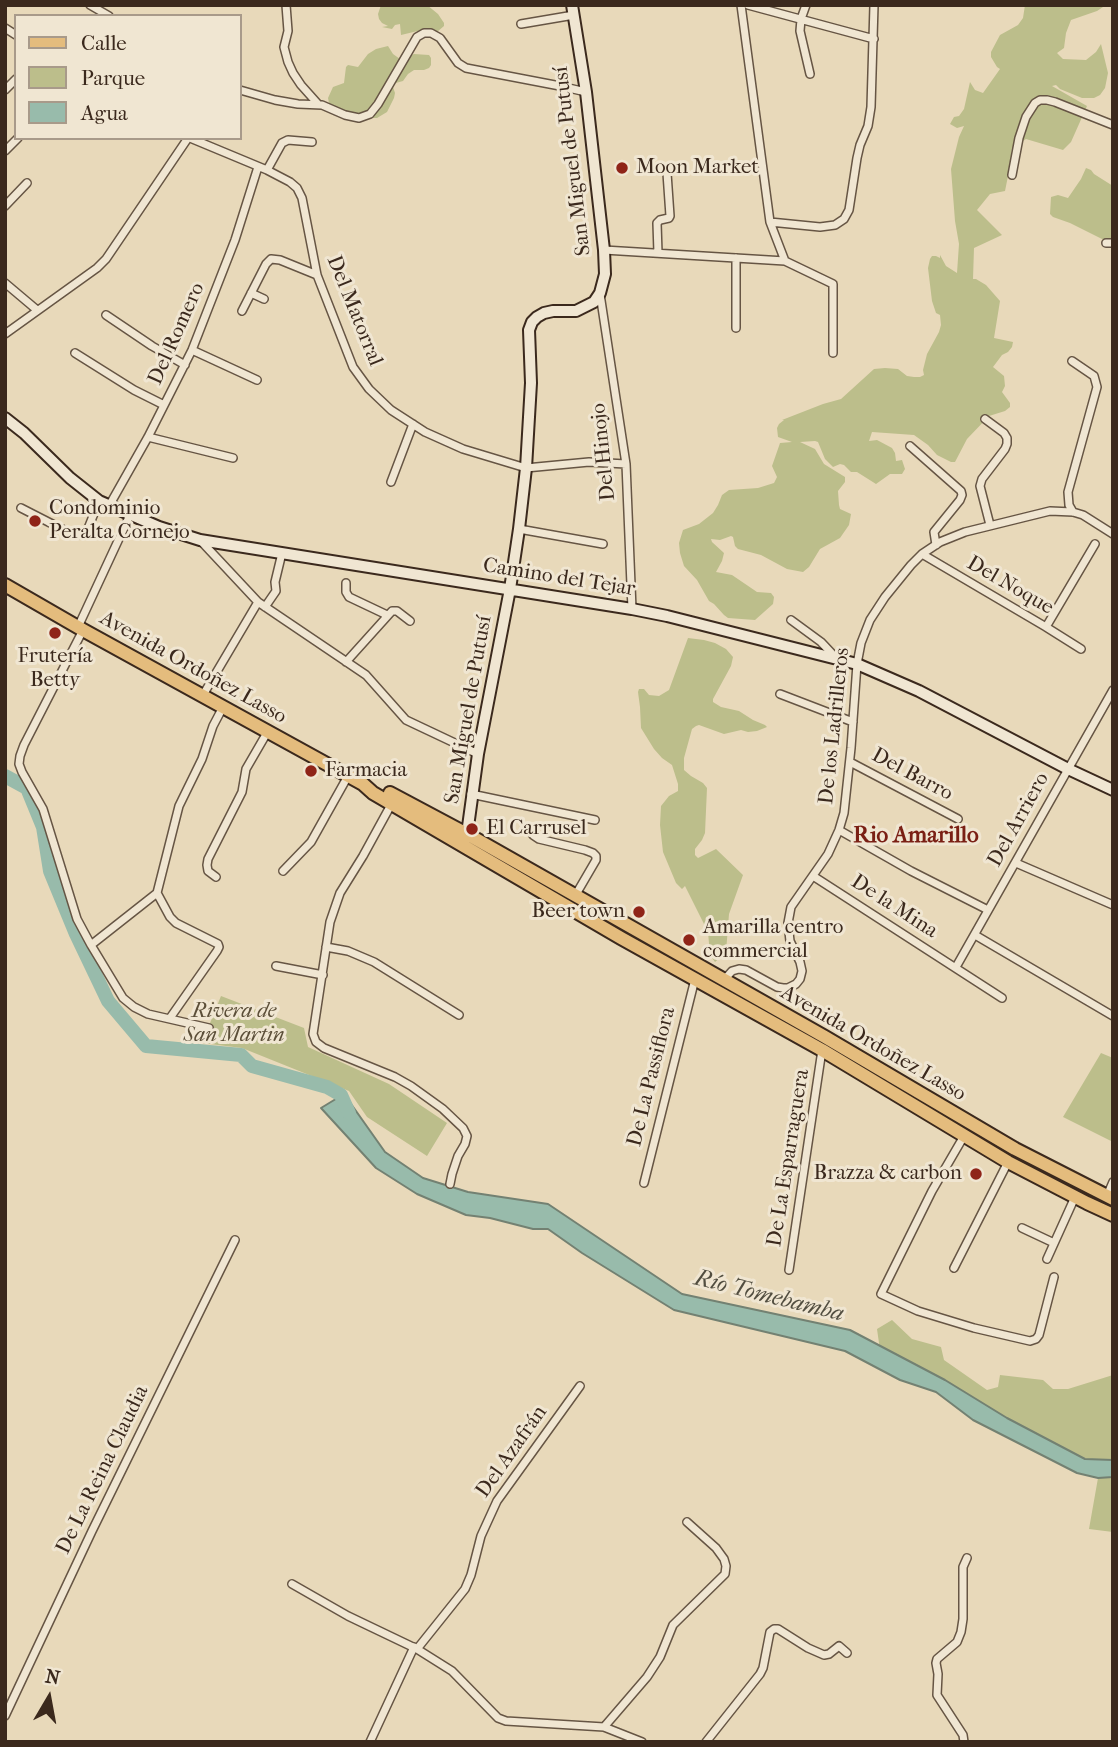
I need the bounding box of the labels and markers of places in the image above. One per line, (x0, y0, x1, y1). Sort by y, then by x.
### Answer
place label: Moon Market (636, 155, 759, 181)
marker: Moon Market (614, 160, 630, 176)
place label: Condominio Peralta Cornejo (49, 496, 190, 546)
marker: Condominio Peralta Cornejo (27, 513, 43, 529)
marker: Frutería Betty (47, 625, 63, 641)
place label: Frutería Betty (18, 644, 92, 694)
place label: Farmacia (325, 758, 407, 784)
marker: Farmacia (303, 763, 319, 779)
place label: El Carrusel (486, 816, 587, 842)
marker: El Carrusel (464, 821, 480, 837)
place label: Beer town (532, 899, 625, 925)
marker: Beer town (631, 904, 647, 920)
place label: Amarilla centro commercial (703, 915, 843, 965)
marker: Amarilla centro commercial (681, 932, 697, 948)
place label: Brazza & carbon (814, 1161, 962, 1187)
marker: Brazza & carbon (968, 1166, 984, 1182)

